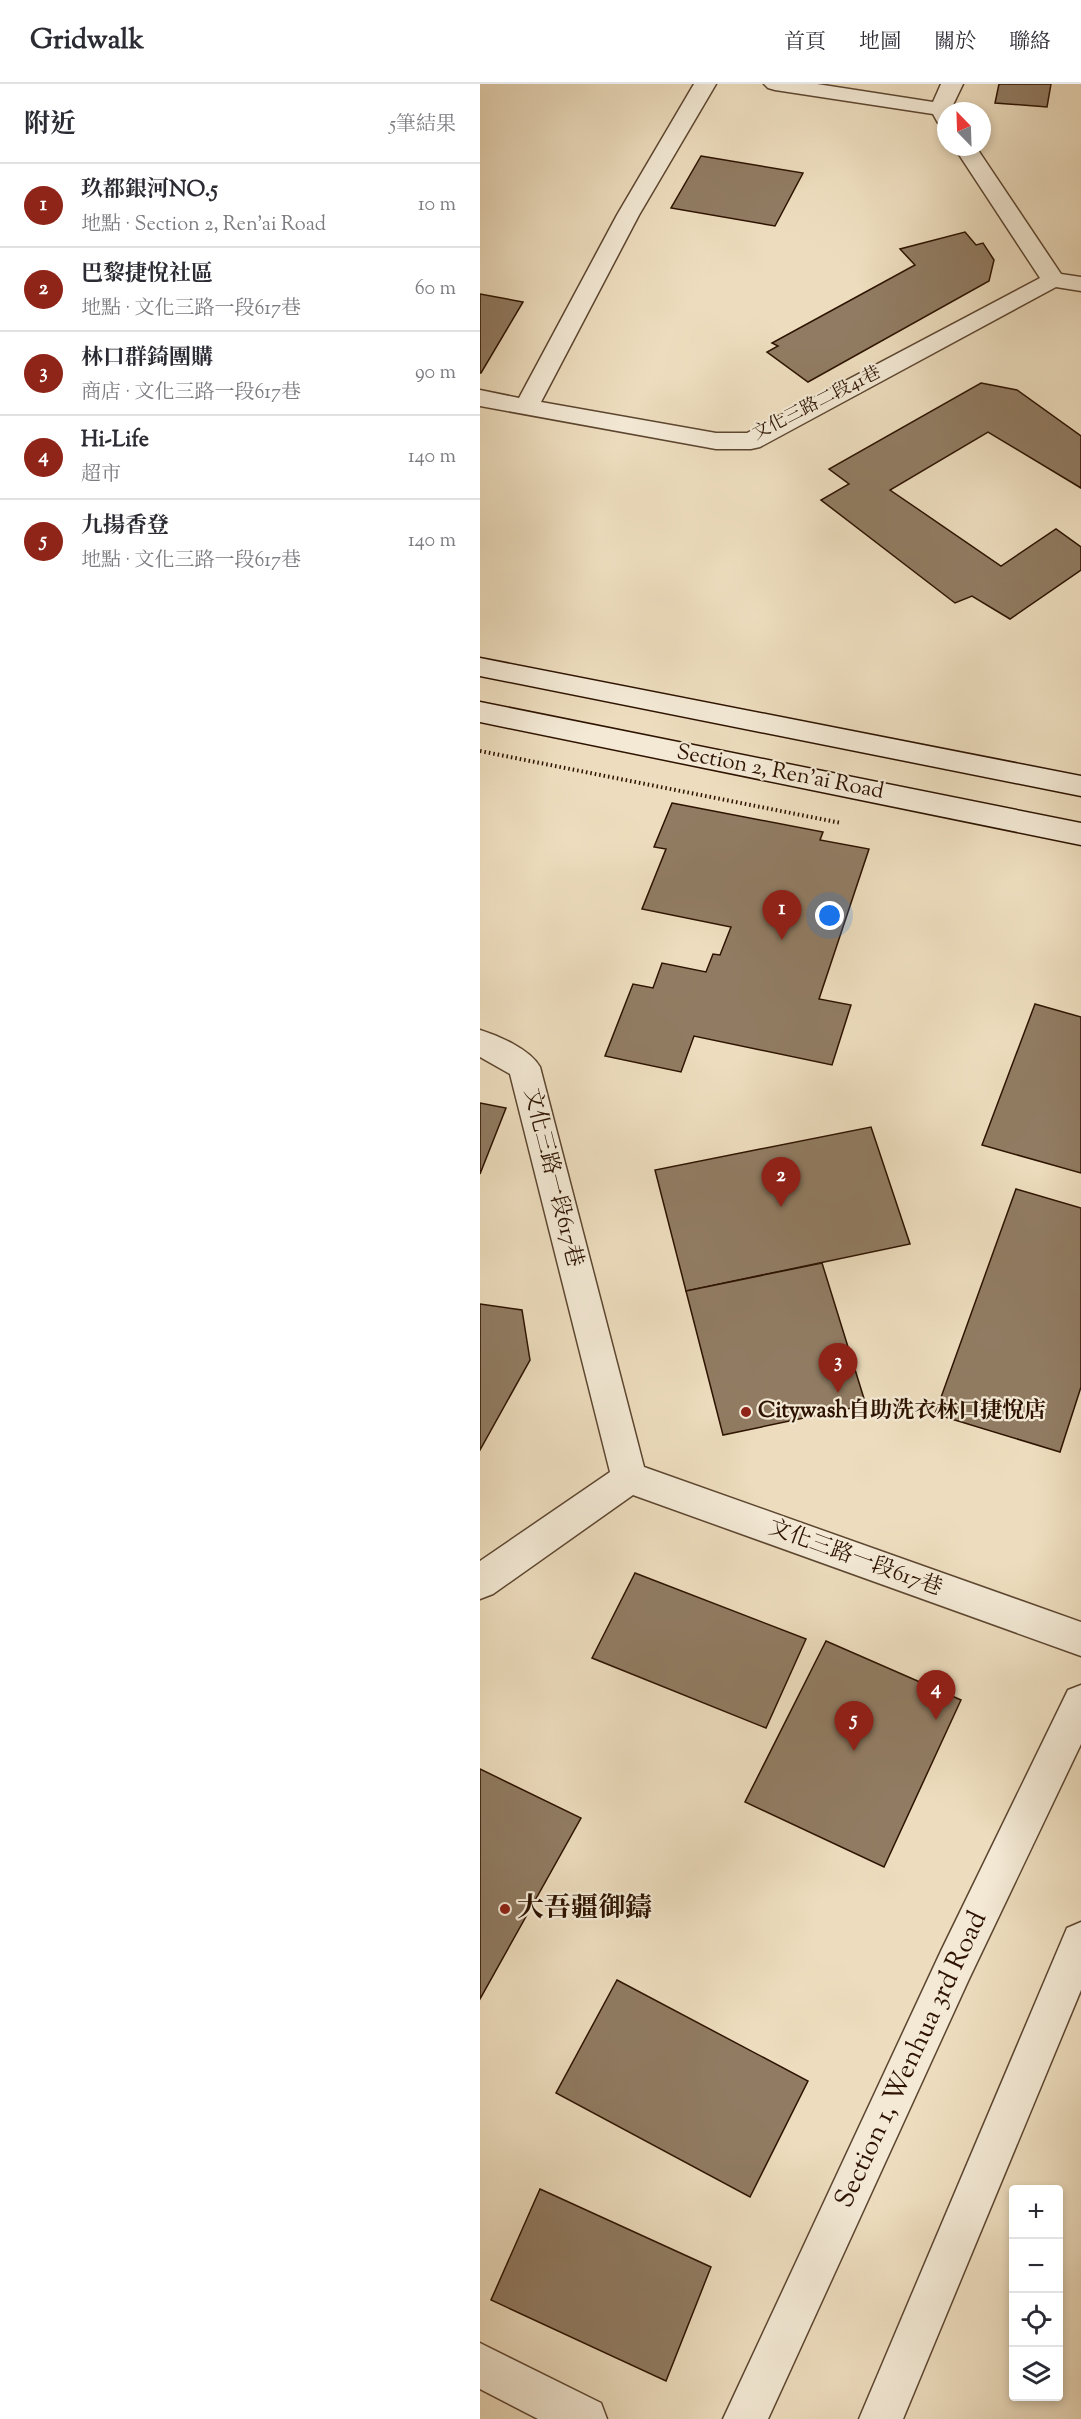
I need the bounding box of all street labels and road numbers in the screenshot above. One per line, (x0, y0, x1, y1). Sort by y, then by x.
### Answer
street label: 文化三路二段41巷 (748, 360, 886, 448)
street label: Section 2, Ren'ai Road (674, 737, 886, 809)
street label: 文化三路一段617巷 (514, 1085, 590, 1271)
street label: 文化三路一段617巷 (763, 1513, 947, 1605)
street label: Section 1, Wenhua 3rd Road (826, 1905, 998, 2215)

